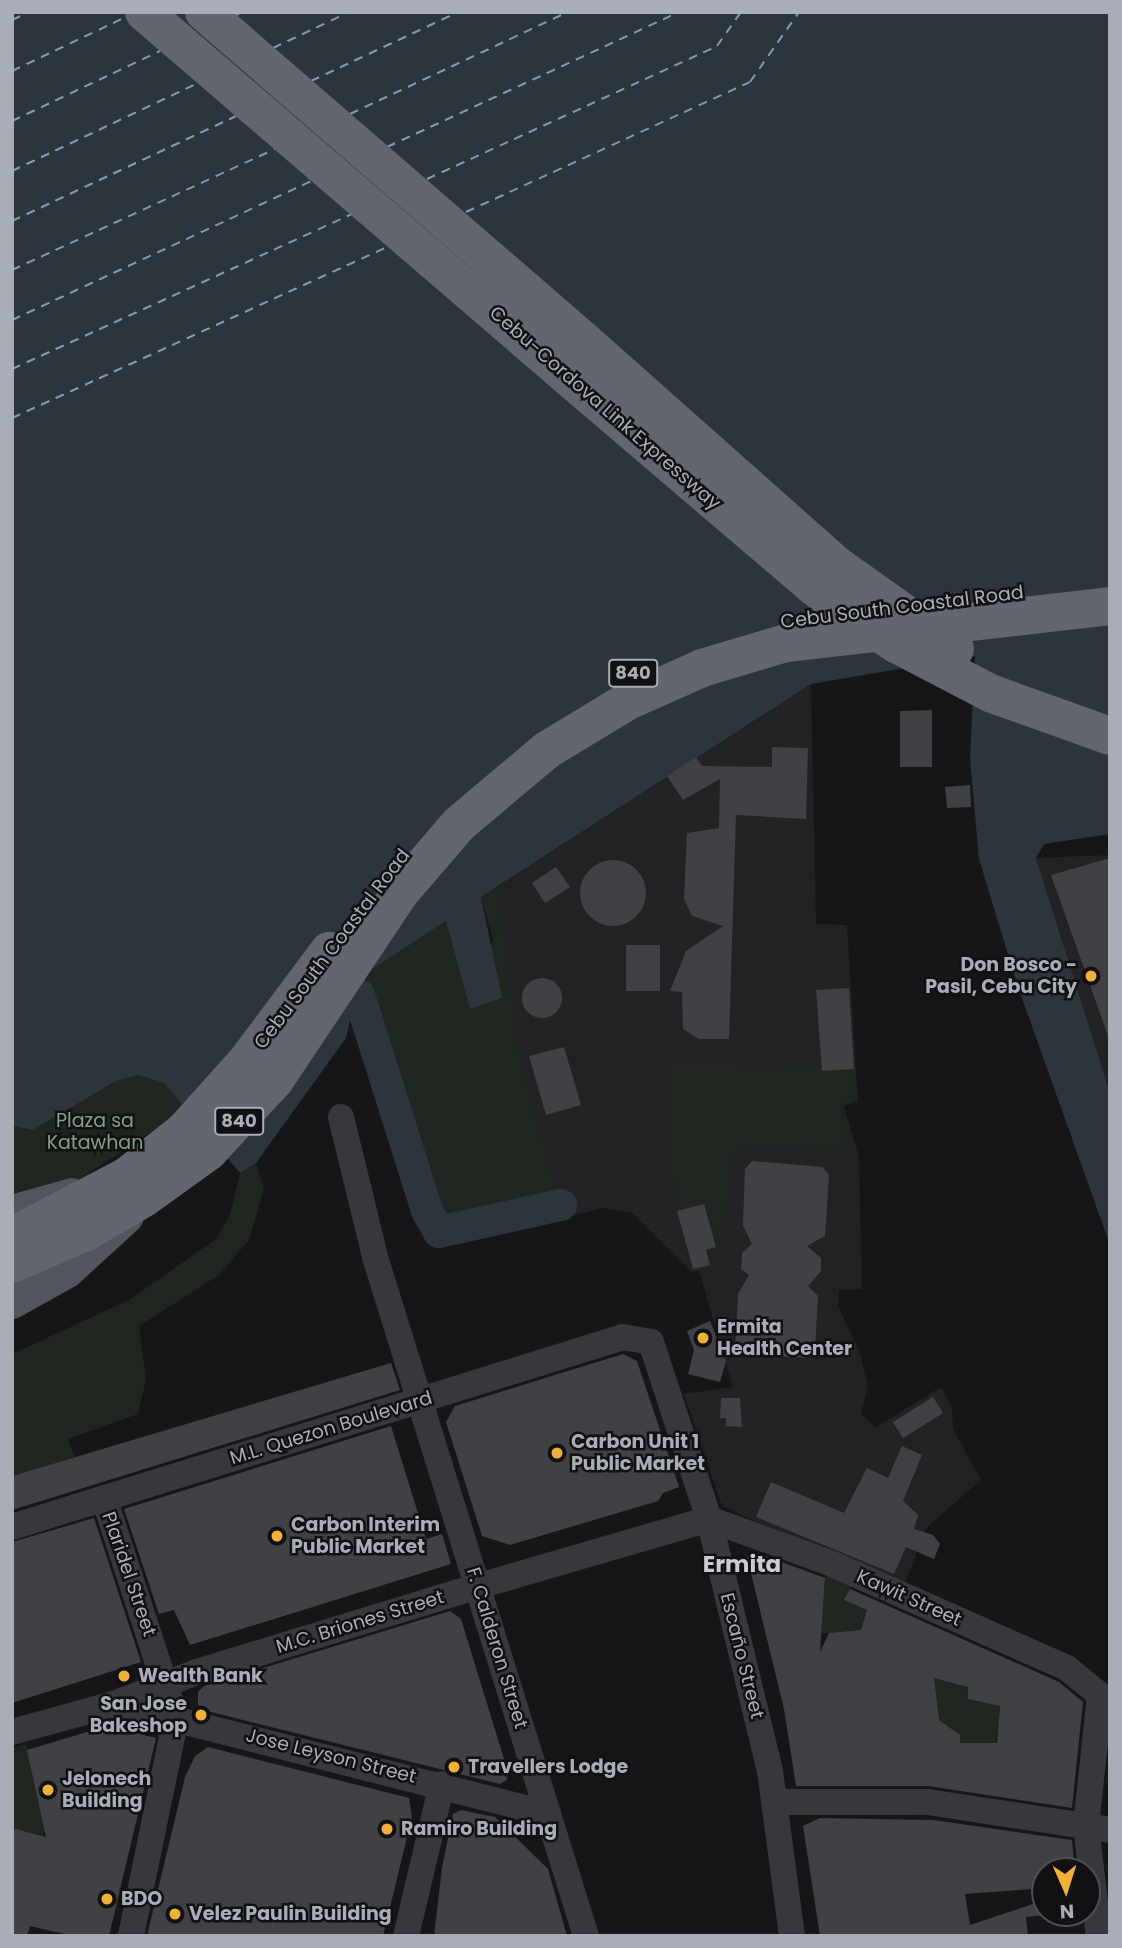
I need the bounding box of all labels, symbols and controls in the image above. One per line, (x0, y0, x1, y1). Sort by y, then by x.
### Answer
street label: Cebu-Cordova Link Expressway (485, 301, 725, 515)
street label: Cebu South Coastal Road (779, 581, 1025, 633)
road number: 840 (607, 658, 659, 688)
street label: Cebu South Coastal Road (249, 844, 415, 1054)
place label: Don Bosco - Pasil, Cebu City (925, 954, 1077, 998)
marker: Don Bosco - Pasil, Cebu City (1083, 968, 1099, 984)
road number: 840 (213, 1106, 265, 1136)
park label: Plaza sa Katawhan (47, 1110, 143, 1154)
place label: Ermita Health Center (717, 1316, 852, 1360)
marker: Ermita Health Center (695, 1330, 711, 1346)
street label: M.L. Quezon Boulevard (227, 1386, 435, 1470)
place label: Carbon Unit 1 Public Market (571, 1431, 705, 1475)
marker: Carbon Unit 1 Public Market (549, 1445, 565, 1461)
street label: Plaridel Street (97, 1509, 161, 1639)
place label: Carbon Interim Public Market (291, 1514, 440, 1558)
marker: Carbon Interim Public Market (269, 1528, 285, 1544)
district label: Ermita (703, 1550, 781, 1578)
street label: F. Calderon Street (462, 1565, 532, 1731)
street label: Kawit Street (853, 1565, 965, 1631)
street label: M.C. Briones Street (273, 1586, 447, 1658)
street label: Escaño Street (715, 1591, 769, 1721)
place label: Wealth Bank (138, 1665, 263, 1687)
marker: Wealth Bank (116, 1668, 132, 1684)
place label: San Jose Bakeshop (90, 1693, 187, 1737)
marker: San Jose Bakeshop (193, 1707, 209, 1723)
street label: Jose Leyson Street (244, 1724, 418, 1788)
place label: Travellers Lodge (468, 1756, 628, 1778)
marker: Travellers Lodge (446, 1759, 462, 1775)
place label: Jelonech Building (62, 1768, 151, 1812)
marker: Jelonech Building (40, 1782, 56, 1798)
place label: Ramiro Building (401, 1818, 557, 1840)
marker: Ramiro Building (379, 1821, 395, 1837)
north arrow (1031, 1857, 1101, 1927)
place label: BDO (121, 1888, 162, 1910)
marker: BDO (99, 1891, 115, 1907)
text: N (1059, 1898, 1075, 1925)
place label: Velez Paulin Building (189, 1903, 392, 1925)
marker: Velez Paulin Building (167, 1906, 183, 1922)

